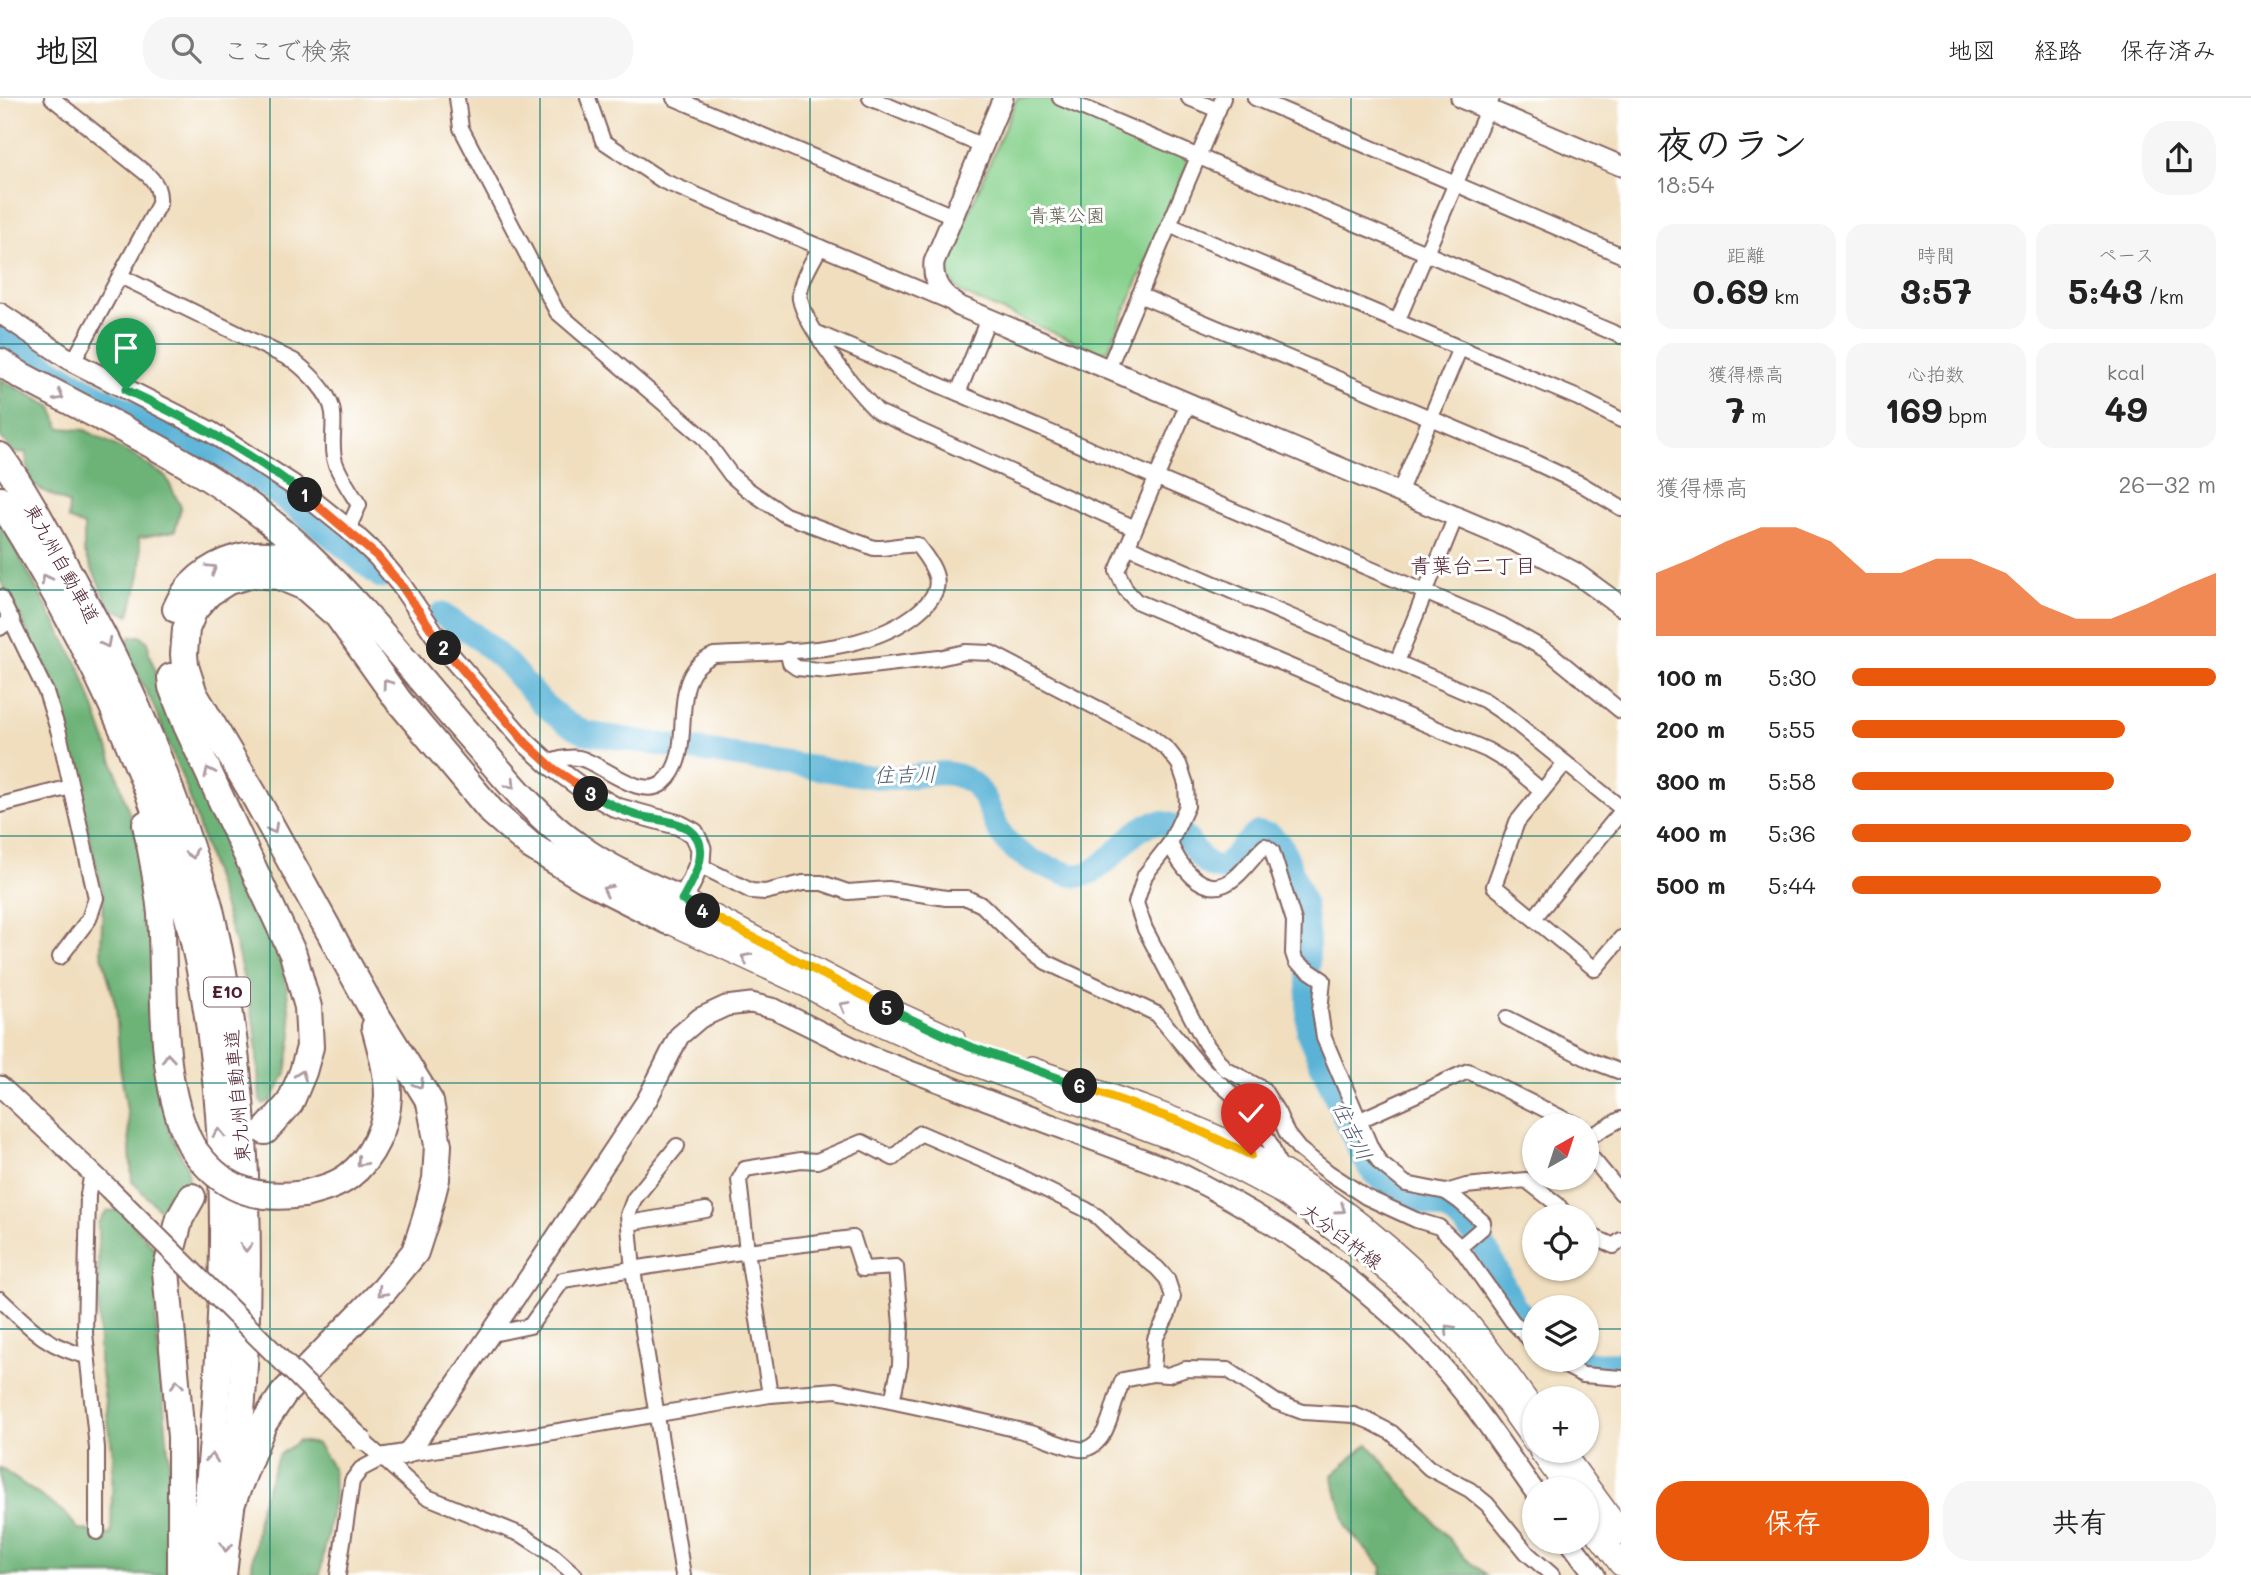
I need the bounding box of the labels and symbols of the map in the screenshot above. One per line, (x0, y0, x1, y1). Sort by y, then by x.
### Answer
park label: 青葉公園 (1029, 202, 1105, 227)
pin (96, 318, 156, 390)
one-way arrow (52, 388, 64, 401)
pin: 1 (288, 478, 322, 512)
street label: 東九州自動車道 (19, 499, 106, 627)
district label: 青葉台二丁目 (1410, 551, 1536, 578)
one-way arrow (204, 564, 217, 577)
one-way arrow (41, 574, 55, 587)
pin: 2 (426, 630, 462, 666)
one-way arrow (98, 636, 112, 648)
one-way arrow (382, 679, 395, 692)
water label: 住吉川 (873, 759, 937, 788)
one-way arrow (203, 767, 217, 779)
one-way arrow (502, 776, 515, 789)
pin: 3 (574, 776, 608, 812)
one-way arrow (265, 822, 278, 835)
one-way arrow (184, 847, 198, 859)
one-way arrow (602, 885, 614, 899)
pin: 4 (686, 894, 720, 928)
one-way arrow (741, 952, 753, 966)
road number: E10 (204, 978, 250, 1006)
pin: 5 (870, 990, 904, 1026)
one-way arrow (839, 1001, 851, 1014)
street label: 東九州自動車道 (218, 1029, 255, 1163)
one-way arrow (161, 1052, 176, 1063)
pin: 6 (1062, 1068, 1098, 1104)
one-way arrow (293, 1069, 307, 1081)
one-way arrow (410, 1076, 423, 1089)
pin (1221, 1083, 1281, 1155)
water label: 住吉川 (1327, 1096, 1379, 1165)
north arrow (1522, 1113, 1600, 1190)
one-way arrow (212, 1128, 227, 1139)
one-way arrow (357, 1154, 369, 1167)
street label: 大分臼杵線 (1297, 1197, 1388, 1274)
one-way arrow (1333, 1201, 1346, 1213)
one-way arrow (238, 1242, 254, 1253)
one-way arrow (377, 1284, 390, 1297)
one-way arrow (1445, 1324, 1457, 1337)
one-way arrow (170, 1379, 185, 1390)
one-way arrow (204, 1453, 219, 1464)
one-way arrow (219, 1541, 234, 1553)

